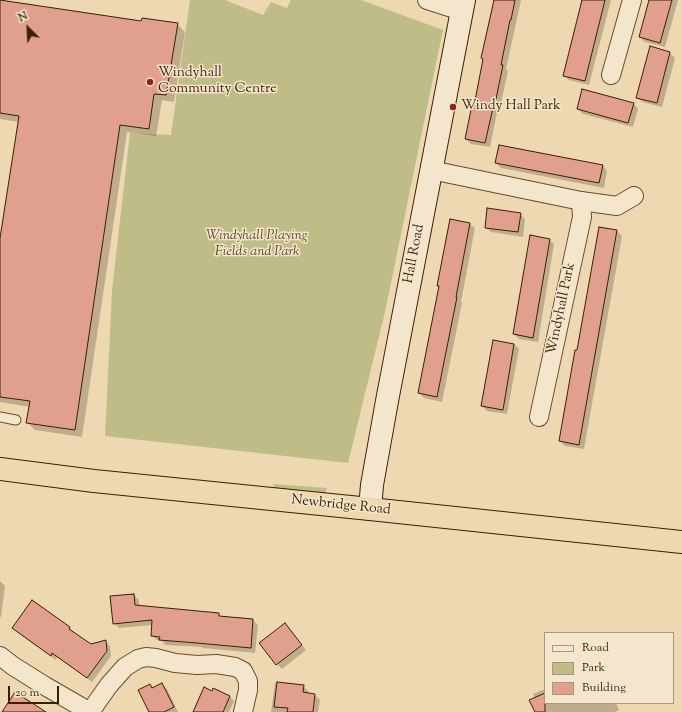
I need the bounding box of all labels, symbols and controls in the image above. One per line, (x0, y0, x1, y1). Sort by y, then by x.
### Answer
north arrow (8, 8, 48, 48)
text: N (16, 8, 30, 26)
place label: Windyhall Community Centre (158, 66, 277, 98)
marker: Windyhall Community Centre (145, 77, 155, 87)
place label: Windy Hall Park (461, 99, 561, 115)
marker: Windy Hall Park (448, 102, 458, 112)
street label: Hall Road (401, 223, 429, 285)
park label: Windyhall Playing Fields and Park (206, 229, 308, 262)
street label: Windyhall Park (544, 261, 580, 357)
street label: Newbridge Road (290, 492, 392, 520)
legend (544, 632, 674, 704)
text: Road (582, 639, 609, 657)
text: Park (582, 659, 605, 677)
scale bar (10, 678, 61, 704)
text: Building (582, 679, 626, 697)
text: 20 m (15, 684, 39, 702)

